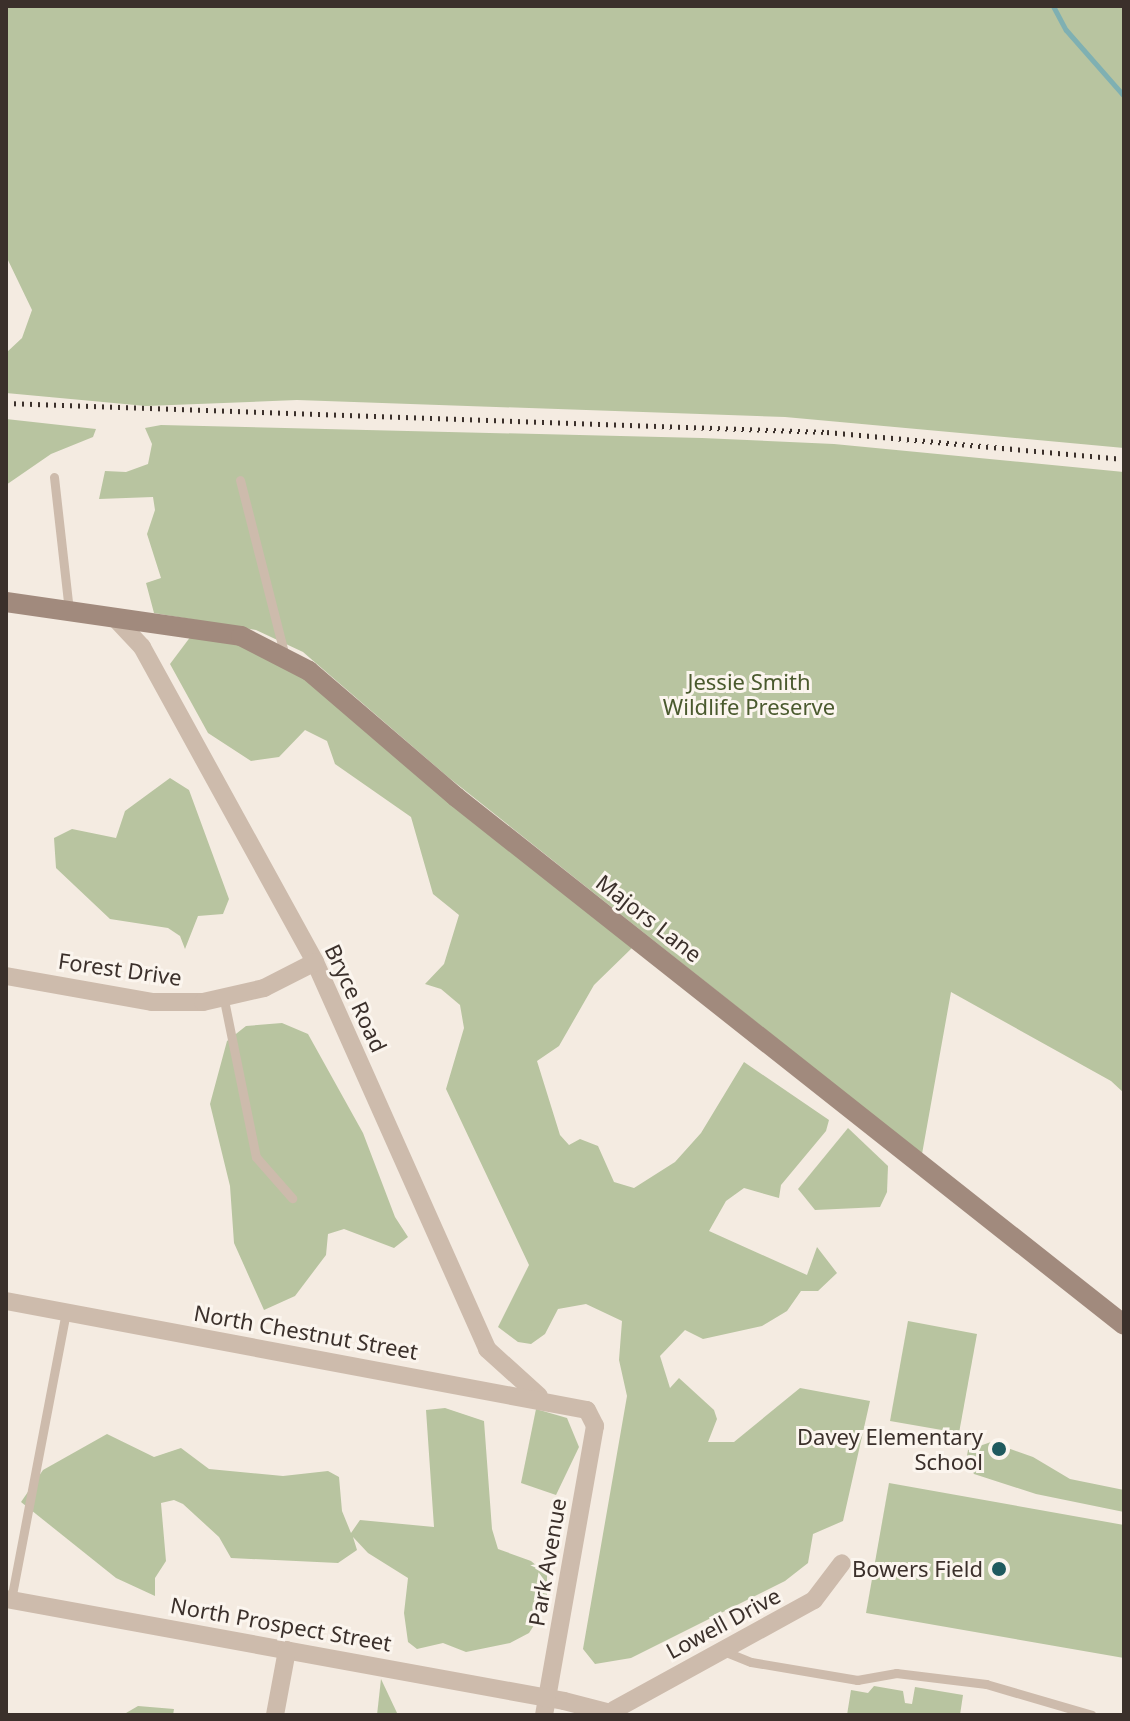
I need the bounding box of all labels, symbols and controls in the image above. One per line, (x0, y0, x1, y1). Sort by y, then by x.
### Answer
park label: Jessie Smith Wildlife Preserve (663, 668, 835, 720)
street label: Majors Lane (591, 869, 707, 967)
street label: Bryce Road (319, 940, 393, 1056)
street label: Forest Drive (57, 947, 183, 991)
street label: North Chestnut Street (192, 1299, 420, 1365)
place label: Davey Elementary School (797, 1423, 983, 1474)
marker: Davey Elementary School (990, 1440, 1008, 1458)
street label: Park Avenue (523, 1496, 571, 1628)
place label: Bowers Field (852, 1556, 983, 1582)
marker: Bowers Field (990, 1560, 1008, 1578)
street label: Lowell Drive (661, 1582, 785, 1664)
street label: North Prospect Street (169, 1592, 393, 1656)

